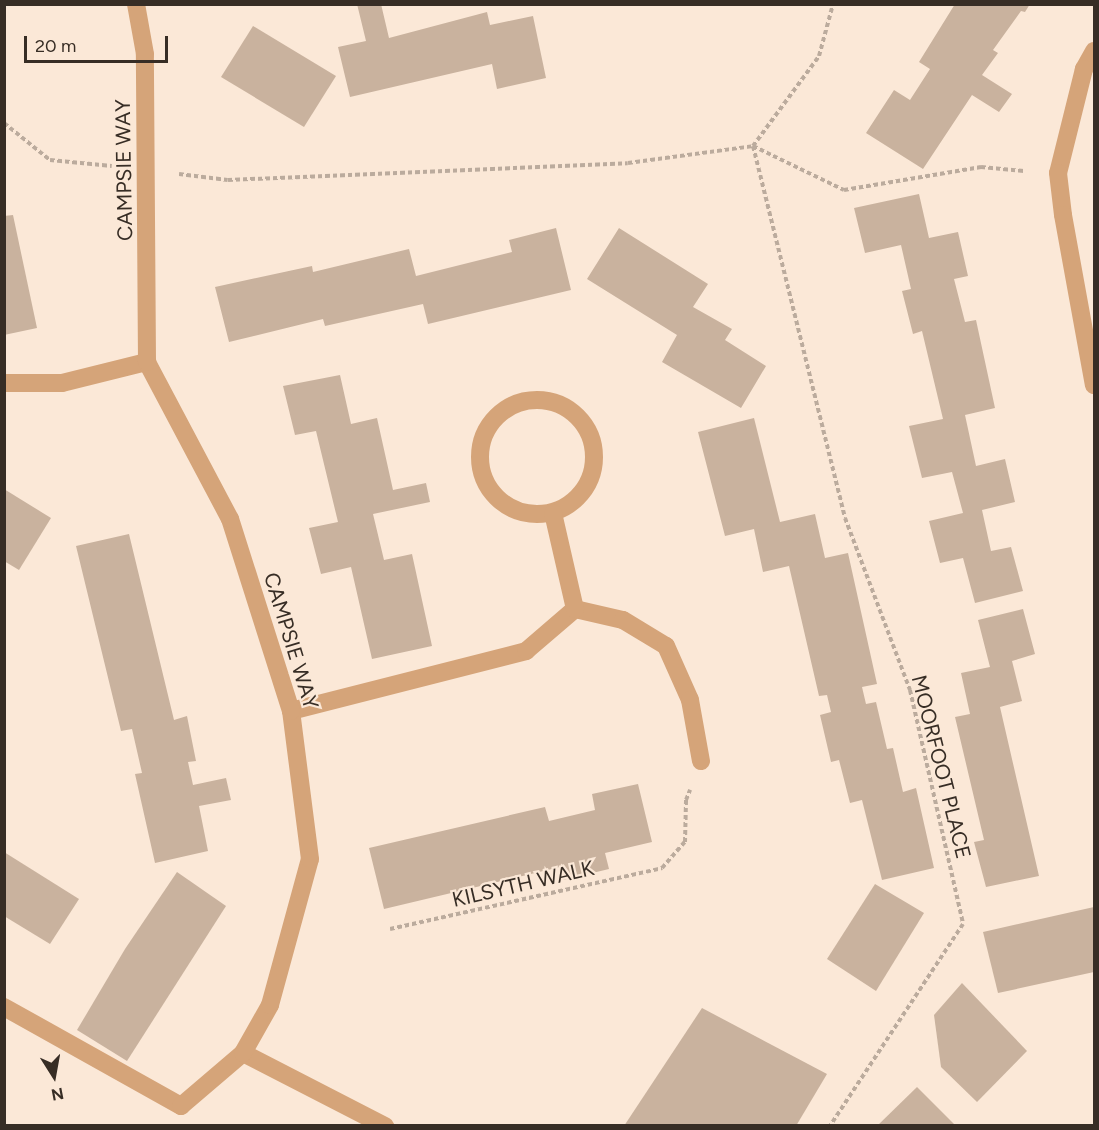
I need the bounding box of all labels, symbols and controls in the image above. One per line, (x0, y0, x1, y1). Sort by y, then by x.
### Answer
scale bar (27, 24, 171, 62)
text: 20 m (35, 35, 76, 57)
street label: CAMPSIE WAY (110, 99, 138, 241)
street label: CAMPSIE WAY (258, 570, 324, 712)
street label: MOORFOOT PLACE (906, 673, 976, 861)
street label: KILSYTH WALK (450, 855, 596, 913)
north arrow (24, 1046, 84, 1106)
text: N (50, 1084, 65, 1105)

